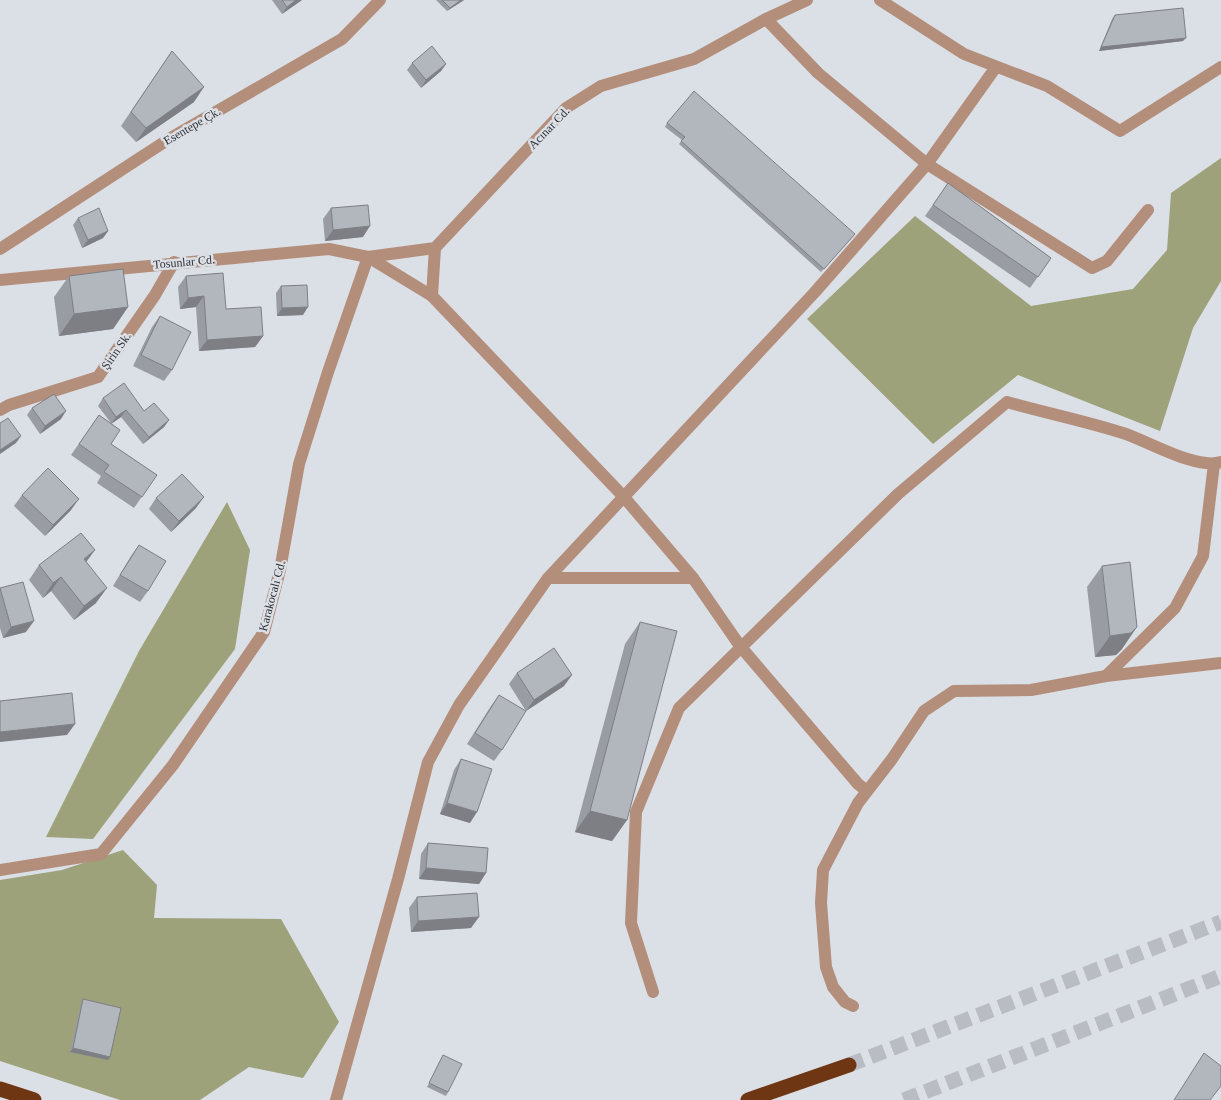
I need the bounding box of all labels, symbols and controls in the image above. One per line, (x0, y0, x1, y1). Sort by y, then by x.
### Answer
street label: Esentepe Çk. (161, 104, 223, 148)
street label: Acınar Cd. (526, 104, 572, 152)
street label: Tosunlar Cd. (153, 252, 215, 272)
street label: Şirin Sk. (98, 330, 134, 372)
street label: Karakocalı Cd. (256, 559, 288, 633)

